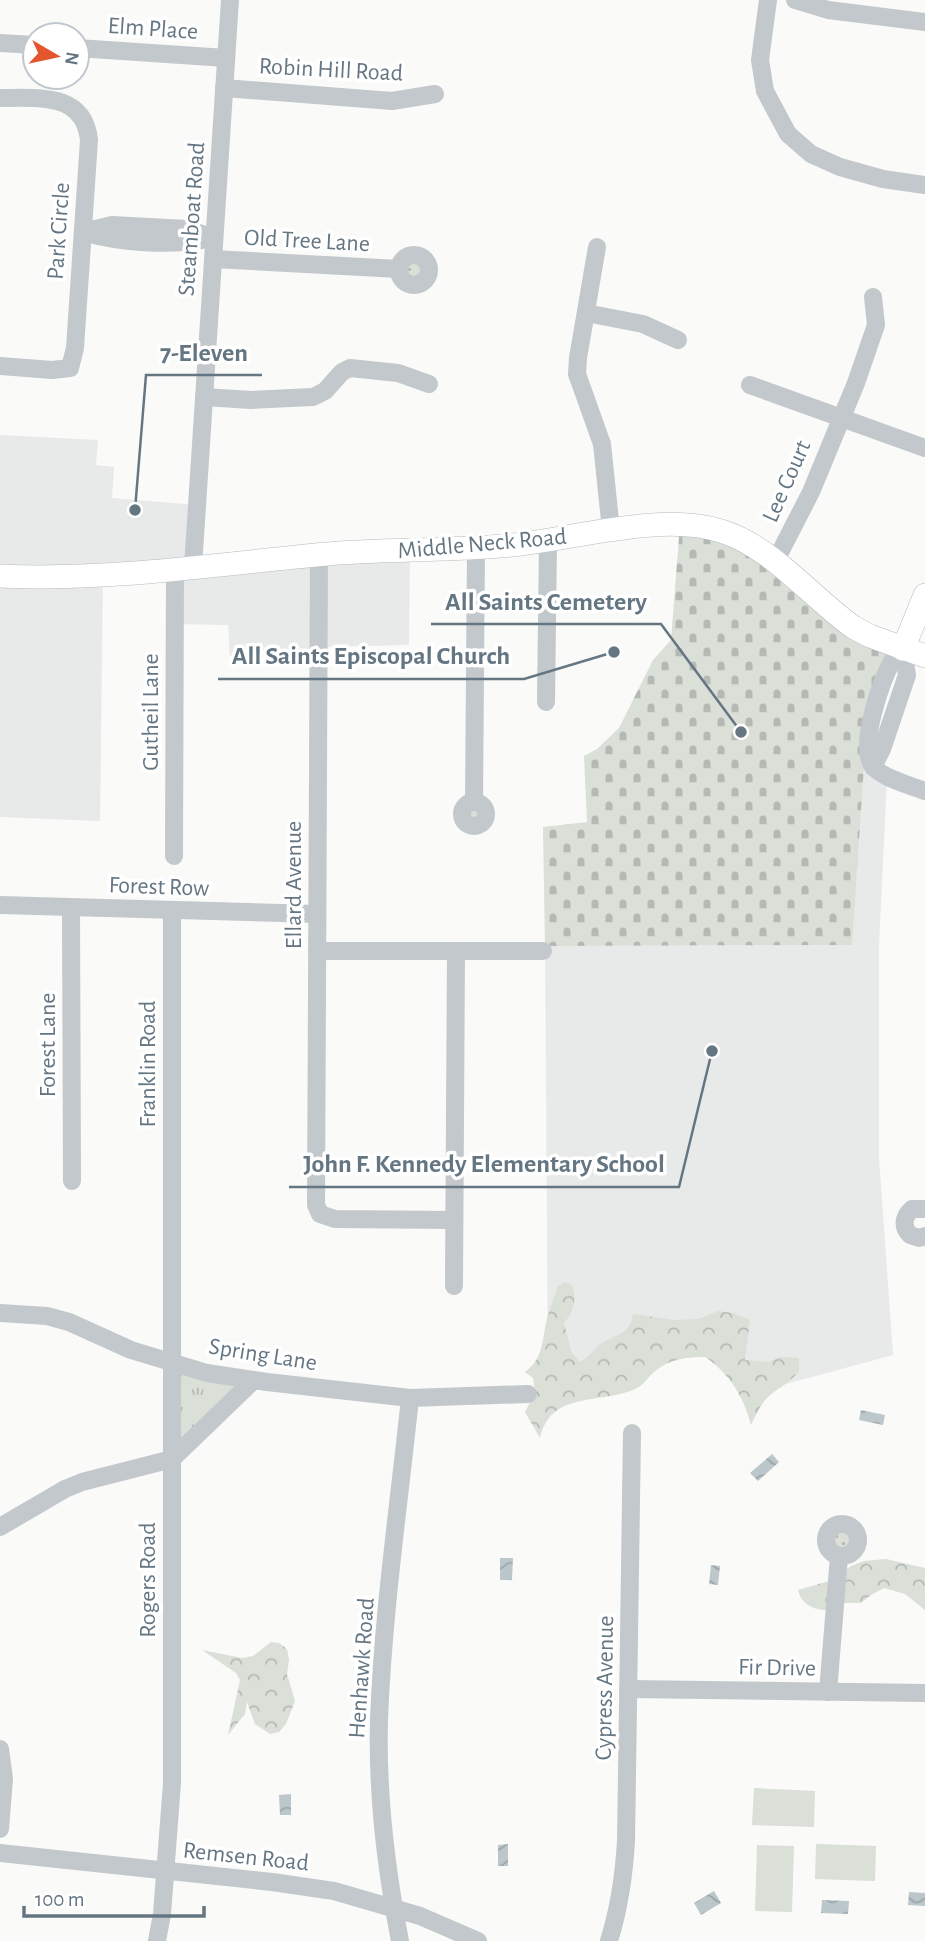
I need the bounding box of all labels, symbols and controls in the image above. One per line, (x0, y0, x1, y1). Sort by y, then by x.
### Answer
street label: Elm Place (107, 14, 199, 44)
north arrow (21, 21, 91, 91)
text: N (61, 50, 82, 66)
street label: Robin Hill Road (258, 54, 404, 86)
street label: Steamboat Road (175, 141, 209, 297)
street label: Park Circle (44, 182, 74, 281)
street label: Old Tree Lane (243, 226, 370, 256)
callout: 7-Eleven (146, 328, 262, 375)
text: 7-Eleven (160, 340, 248, 366)
street label: Lee Court (758, 437, 816, 526)
street label: Middle Neck Road (397, 525, 568, 563)
callout: All Saints Cemetery (431, 577, 661, 624)
text: All Saints Cemetery (445, 589, 647, 615)
callout: All Saints Episcopal Church (218, 632, 524, 679)
text: All Saints Episcopal Church (232, 643, 510, 669)
street label: Gutheil Lane (139, 653, 163, 771)
street label: Ellard Avenue (282, 821, 306, 949)
street label: Forest Row (108, 873, 210, 901)
street label: Forest Lane (36, 993, 60, 1097)
street label: Franklin Road (136, 1000, 160, 1128)
callout: John F. Kennedy Elementary School (289, 1140, 679, 1187)
text: John F. Kennedy Elementary School (303, 1151, 665, 1177)
street label: Spring Lane (207, 1335, 319, 1375)
street label: Rogers Road (136, 1522, 160, 1638)
street label: Henhawk Road (345, 1597, 379, 1739)
street label: Cypress Avenue (592, 1615, 618, 1761)
street label: Fir Drive (738, 1655, 816, 1681)
street label: Remsen Road (182, 1838, 310, 1876)
scale bar (24, 1874, 205, 1918)
text: 100 m (35, 1889, 85, 1910)

